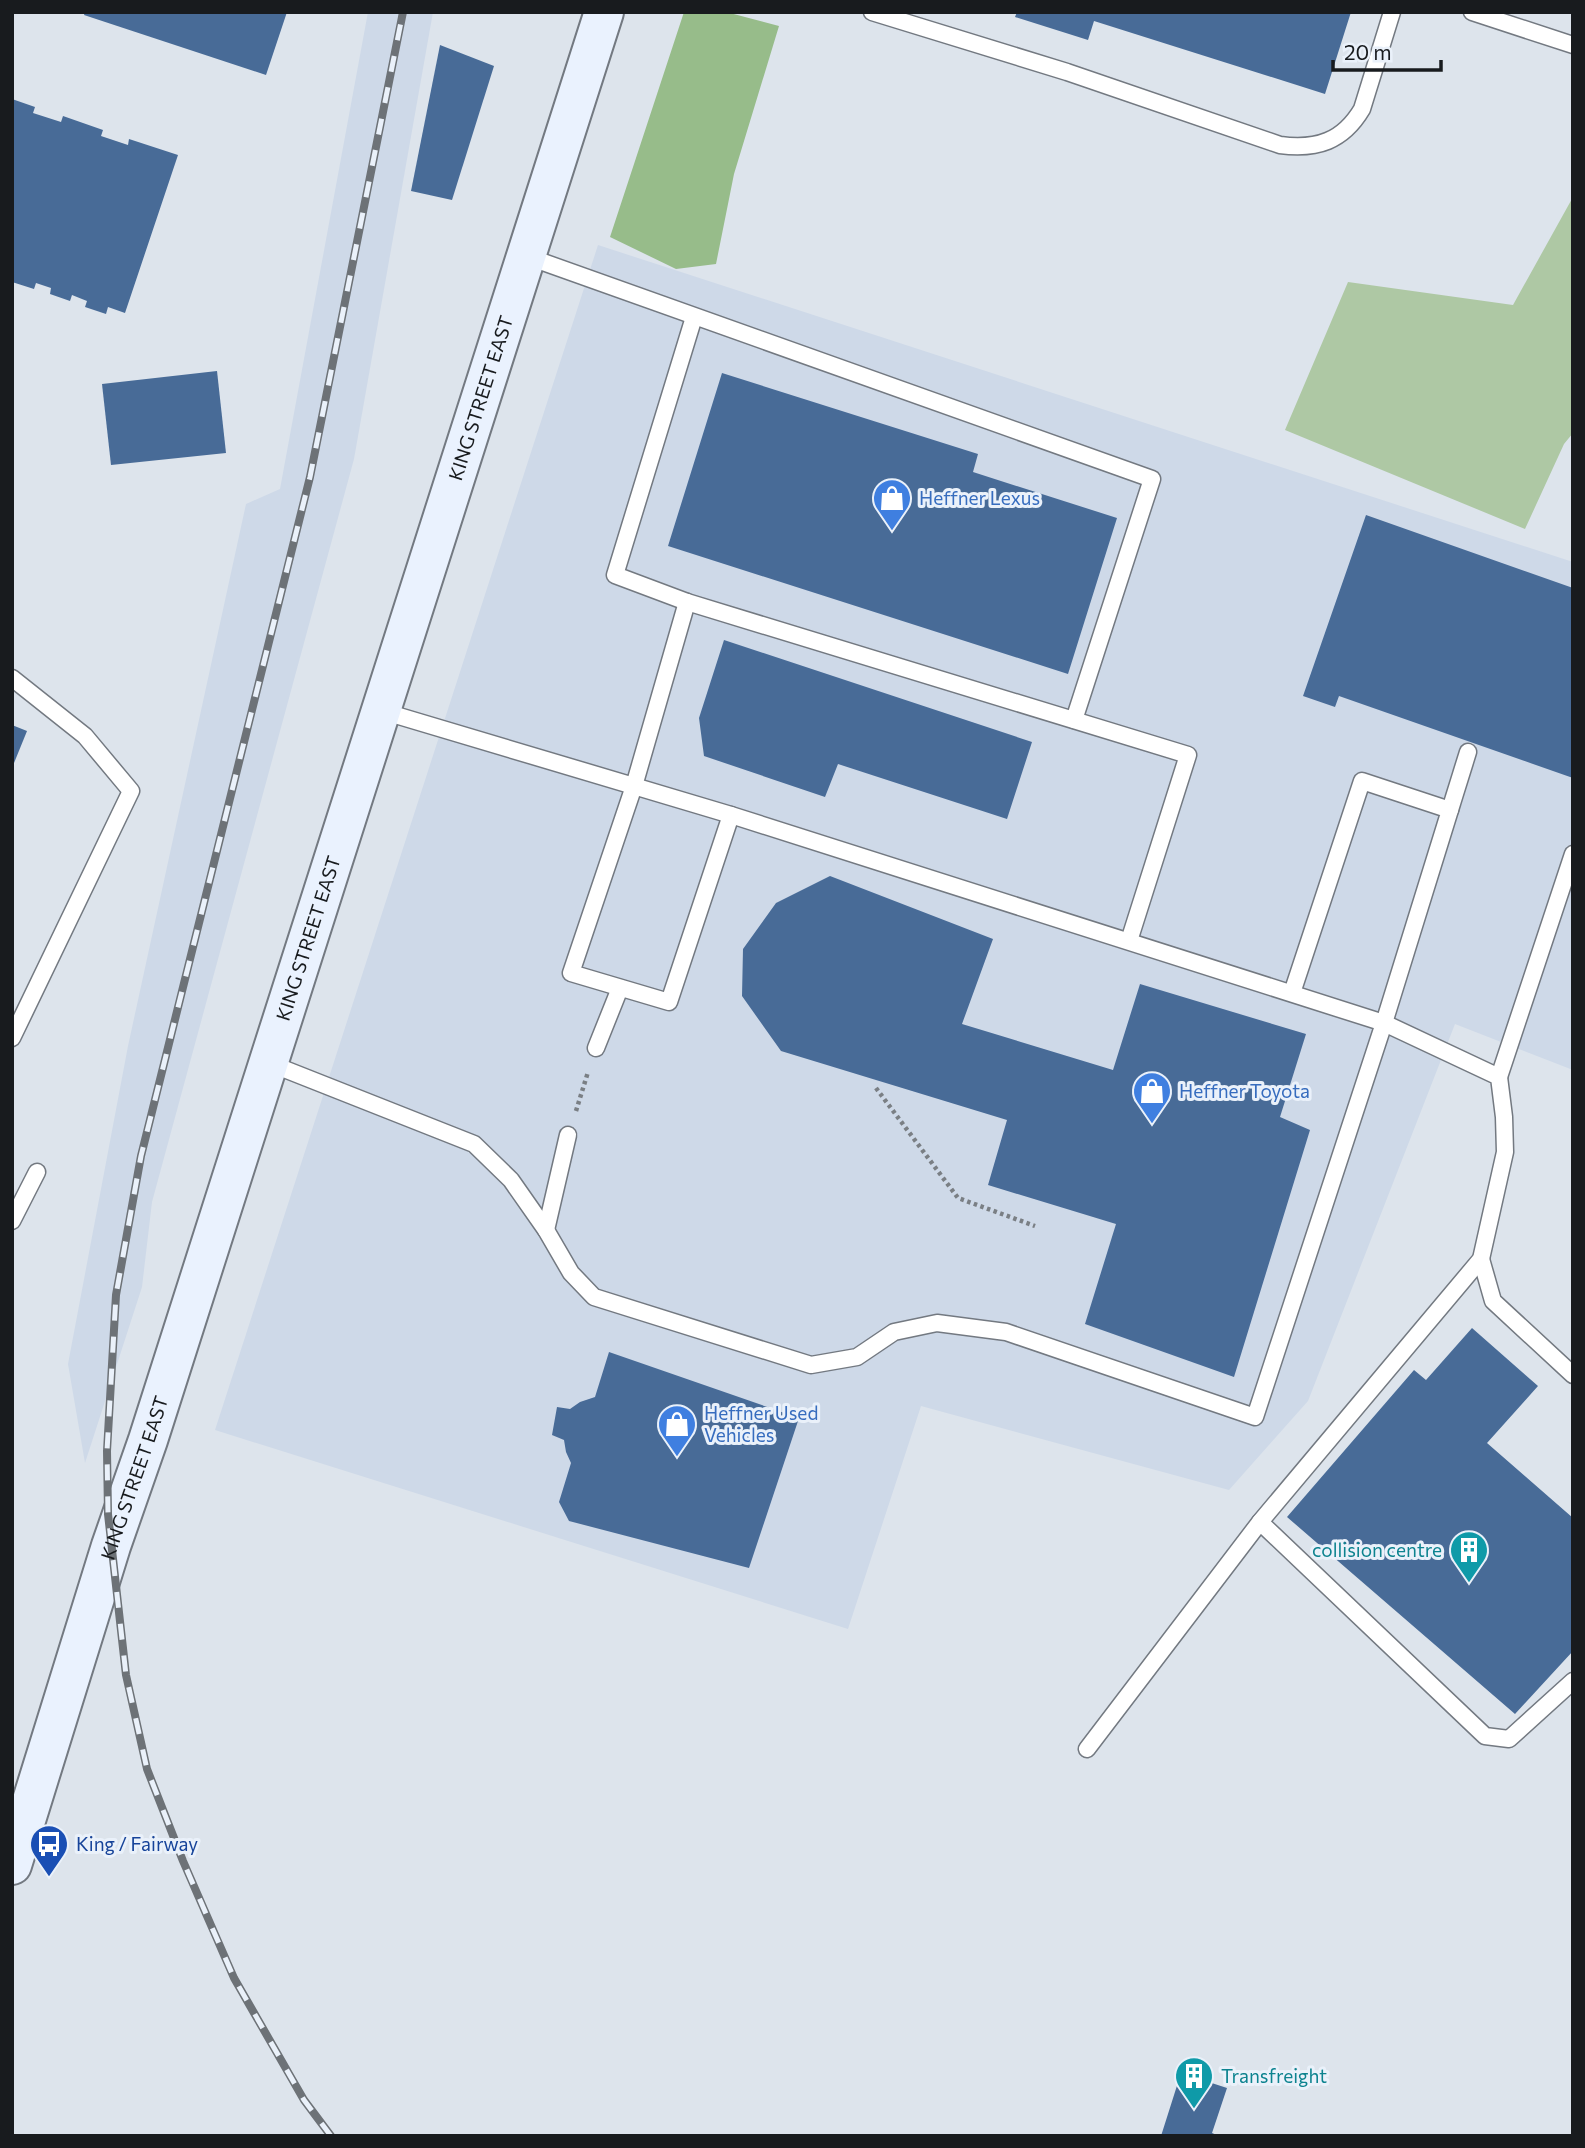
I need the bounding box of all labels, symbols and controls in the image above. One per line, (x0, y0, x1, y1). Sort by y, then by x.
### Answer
scale bar (1333, 28, 1442, 72)
text: 20 m (1344, 39, 1392, 64)
street label: KING STREET EAST (443, 313, 517, 483)
shop icon: Heffner Lexus (871, 477, 913, 532)
place label: Heffner Lexus (919, 486, 1040, 509)
street label: KING STREET EAST (271, 853, 345, 1023)
shop icon: Heffner Toyota (1131, 1070, 1173, 1125)
place label: Heffner Toyota (1179, 1079, 1310, 1102)
street label: KING STREET EAST (95, 1393, 172, 1562)
place label: Heffner Used Vehicles (704, 1401, 818, 1446)
shop icon: Heffner Used Vehicles (656, 1403, 698, 1458)
building icon: collision centre (1448, 1529, 1490, 1584)
place label: collision centre (1312, 1538, 1442, 1561)
bus stop icon: King / Fairway (28, 1823, 70, 1878)
place label: King / Fairway (76, 1832, 198, 1855)
building icon: Transfreight (1173, 2055, 1215, 2110)
place label: Transfreight (1221, 2064, 1327, 2087)

